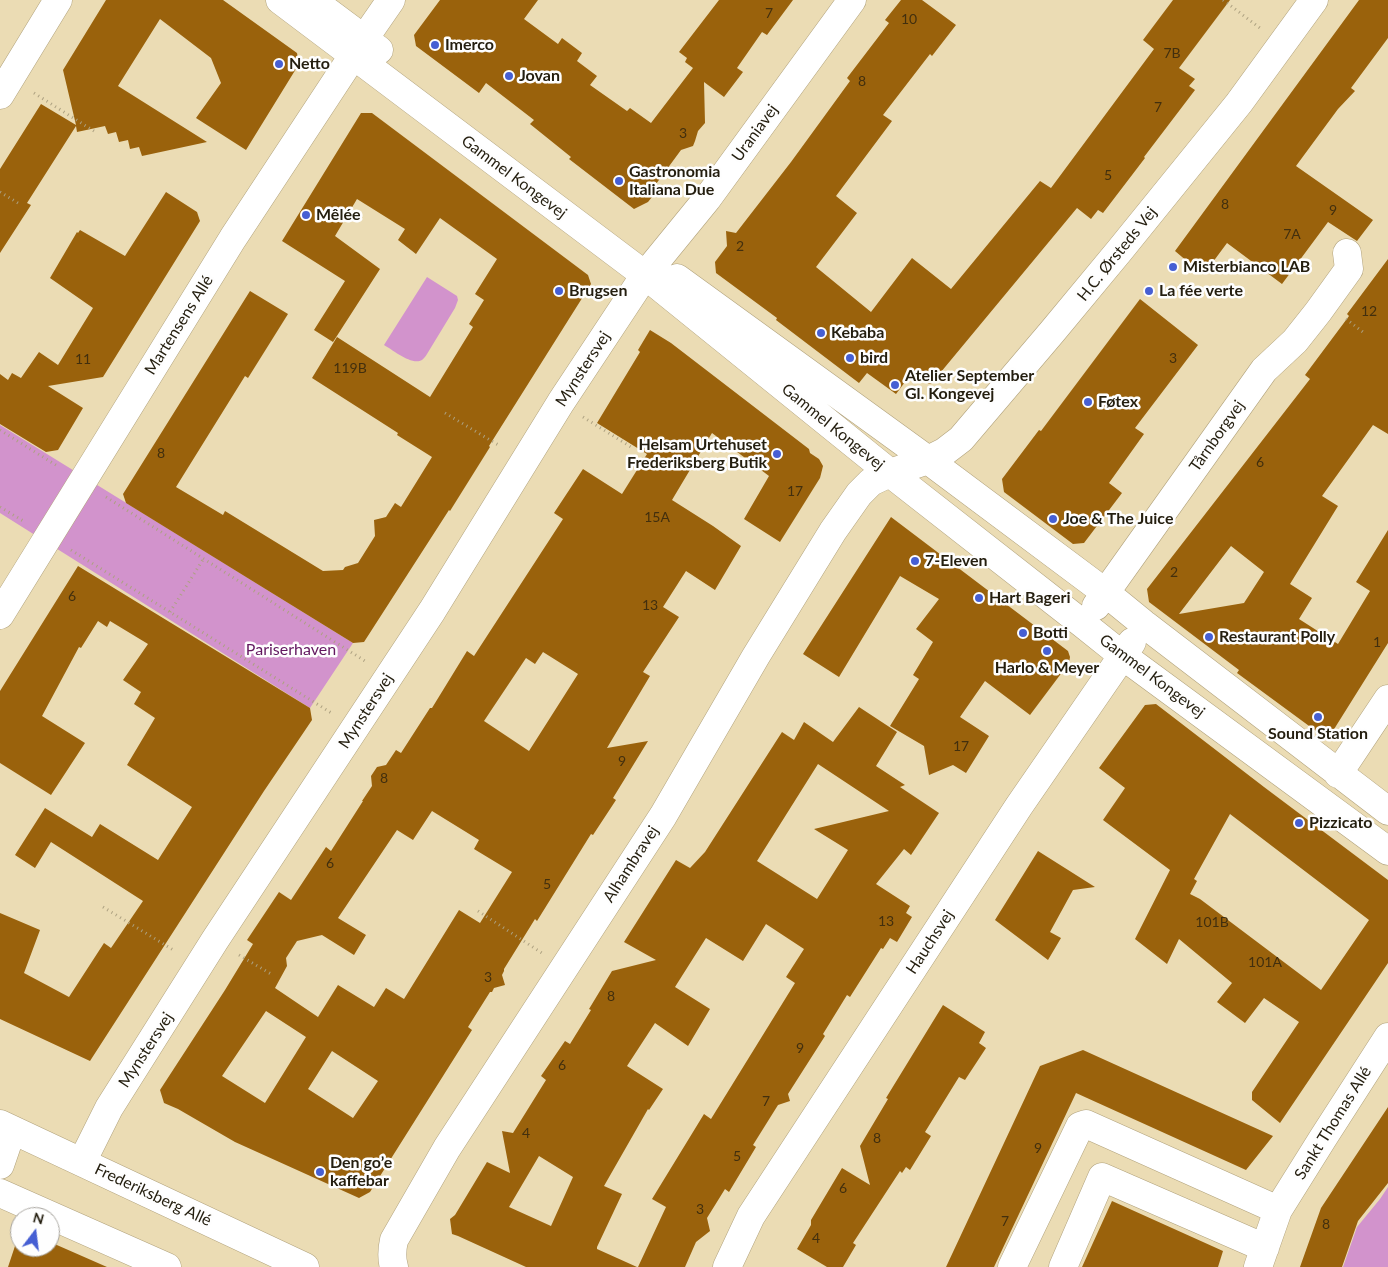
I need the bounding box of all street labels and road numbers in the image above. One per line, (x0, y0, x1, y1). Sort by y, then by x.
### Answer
street label: Uraniavej (728, 101, 782, 165)
street label: Gammel Kongevej (458, 131, 570, 223)
street label: H.C. Ørsteds Vej (1073, 203, 1161, 305)
street label: Martensens Allé (141, 272, 217, 378)
street label: Mynstersvej (552, 328, 614, 410)
street label: Gammel Kongevej (778, 380, 888, 474)
street label: Tårnborgvej (1185, 397, 1249, 475)
street label: Gammel Kongevej (1096, 630, 1208, 722)
street label: Mynstersvej (335, 670, 397, 752)
street label: Alhambravej (599, 822, 663, 906)
street label: Hauchsvej (902, 906, 958, 978)
street label: Mynstersvej (115, 1009, 177, 1091)
street label: Sankt Thomas Allé (1291, 1063, 1375, 1183)
street label: Frederiksberg Allé (92, 1160, 214, 1230)

